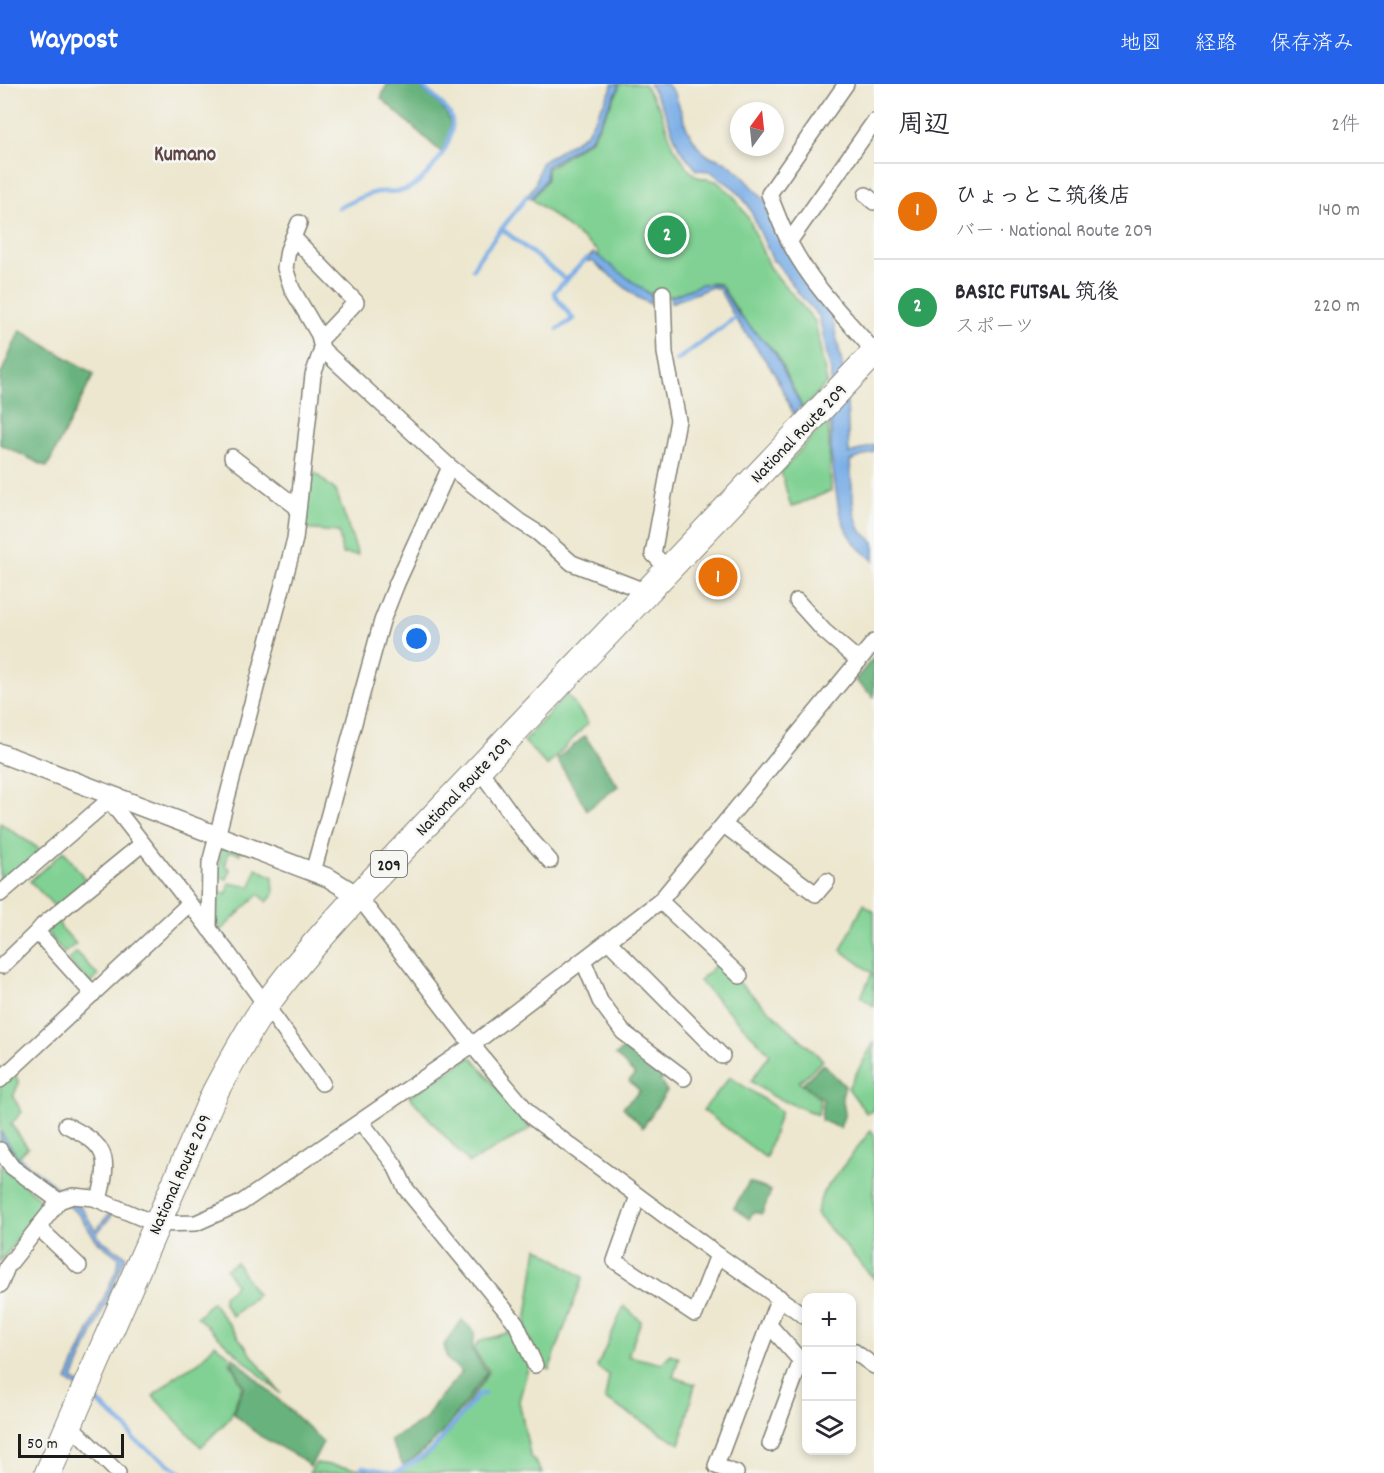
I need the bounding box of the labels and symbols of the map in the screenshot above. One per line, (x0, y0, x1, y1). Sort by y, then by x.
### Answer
north arrow (730, 102, 784, 156)
district label: Kumano (154, 141, 216, 171)
pin: 2 (648, 212, 686, 258)
street label: National Route 209 (746, 379, 854, 490)
pin: 1 (698, 554, 738, 600)
your location (402, 624, 431, 653)
street label: National Route 209 (411, 732, 519, 843)
road number: 209 (371, 851, 407, 877)
street label: National Route 209 (144, 1111, 219, 1239)
scale bar (18, 1431, 124, 1458)

